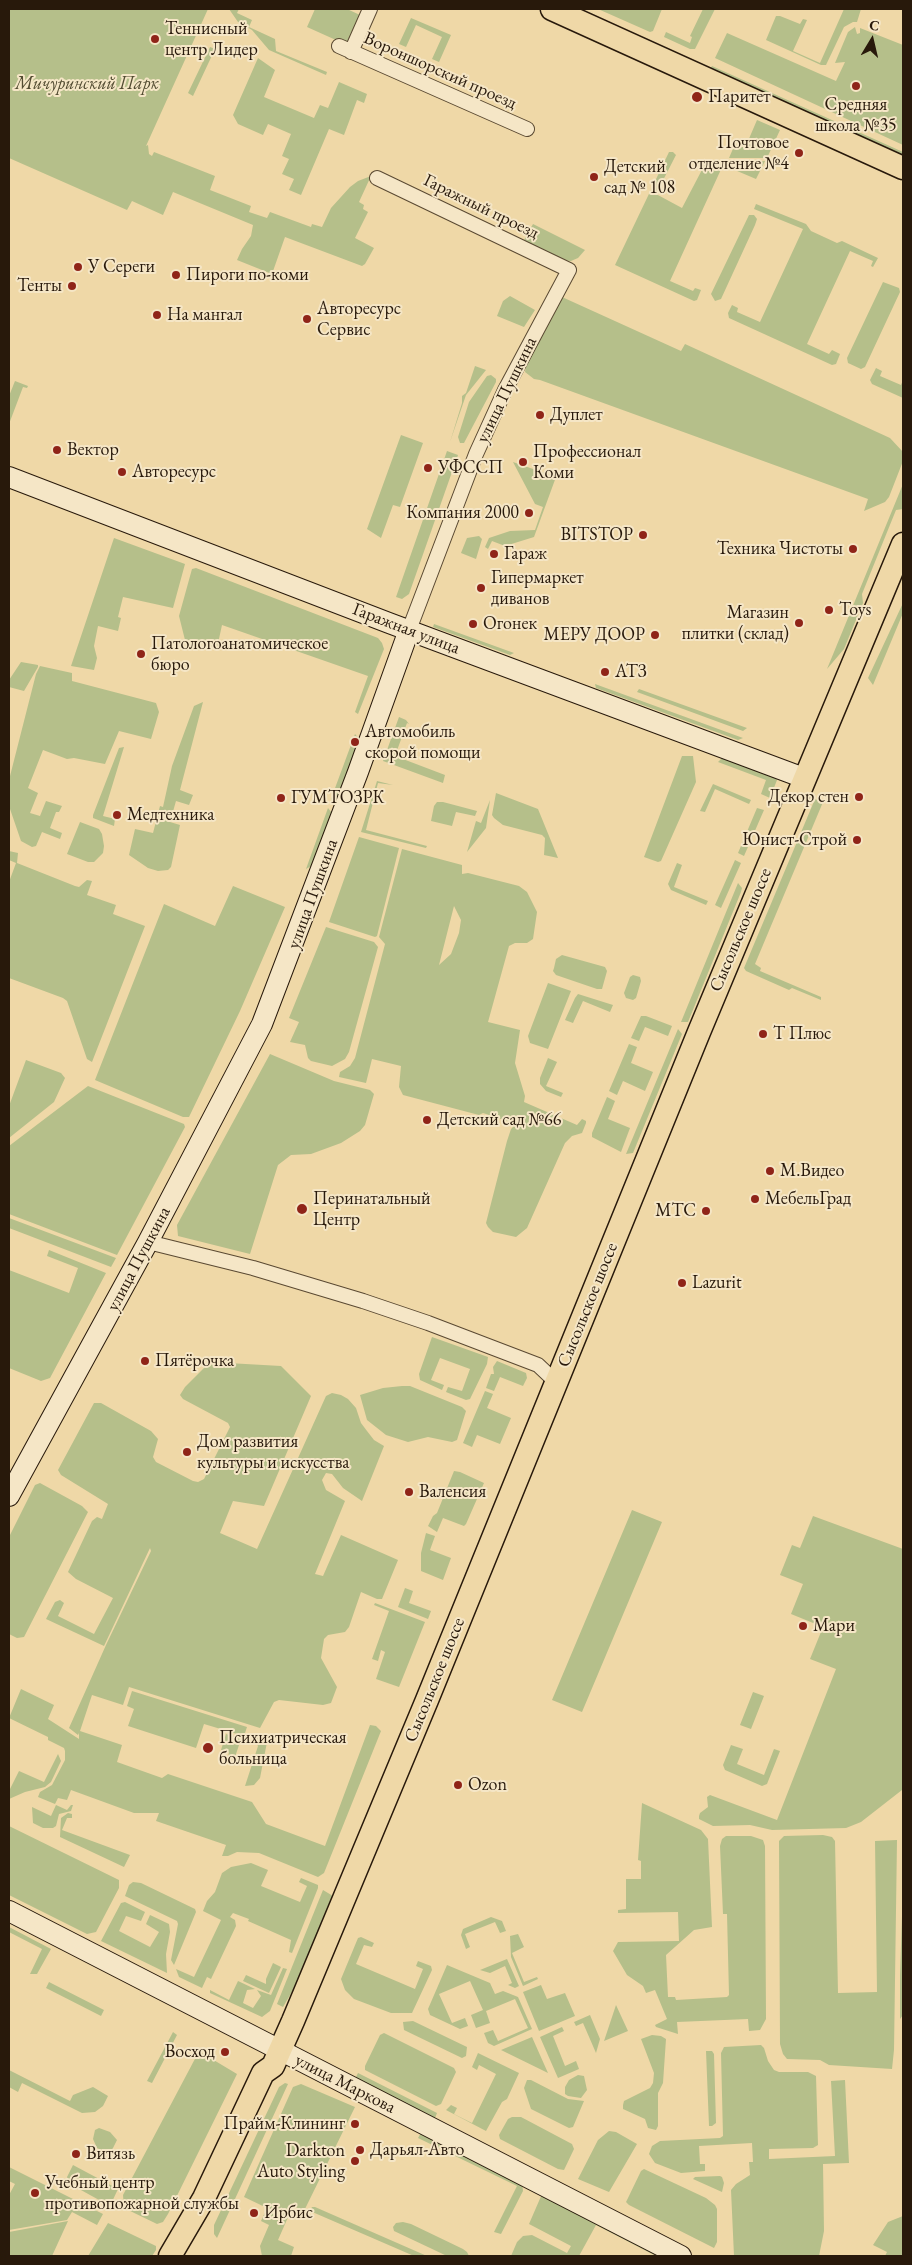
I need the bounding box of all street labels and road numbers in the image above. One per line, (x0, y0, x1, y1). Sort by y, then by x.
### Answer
street label: Вороншорский проезд (360, 28, 520, 114)
street label: Гаражный проезд (420, 170, 542, 244)
street label: улица Пушкина (472, 333, 542, 447)
street label: Гаражная улица (349, 599, 463, 659)
street label: улица Пушкина (283, 836, 343, 952)
street label: Сысольское шоссе (705, 865, 777, 995)
street label: улица Пушкина (102, 1203, 176, 1315)
street label: Сысольское шоссе (553, 1240, 623, 1370)
street label: Сысольское шоссе (400, 1615, 470, 1745)
street label: улица Маркова (291, 2049, 399, 2119)

